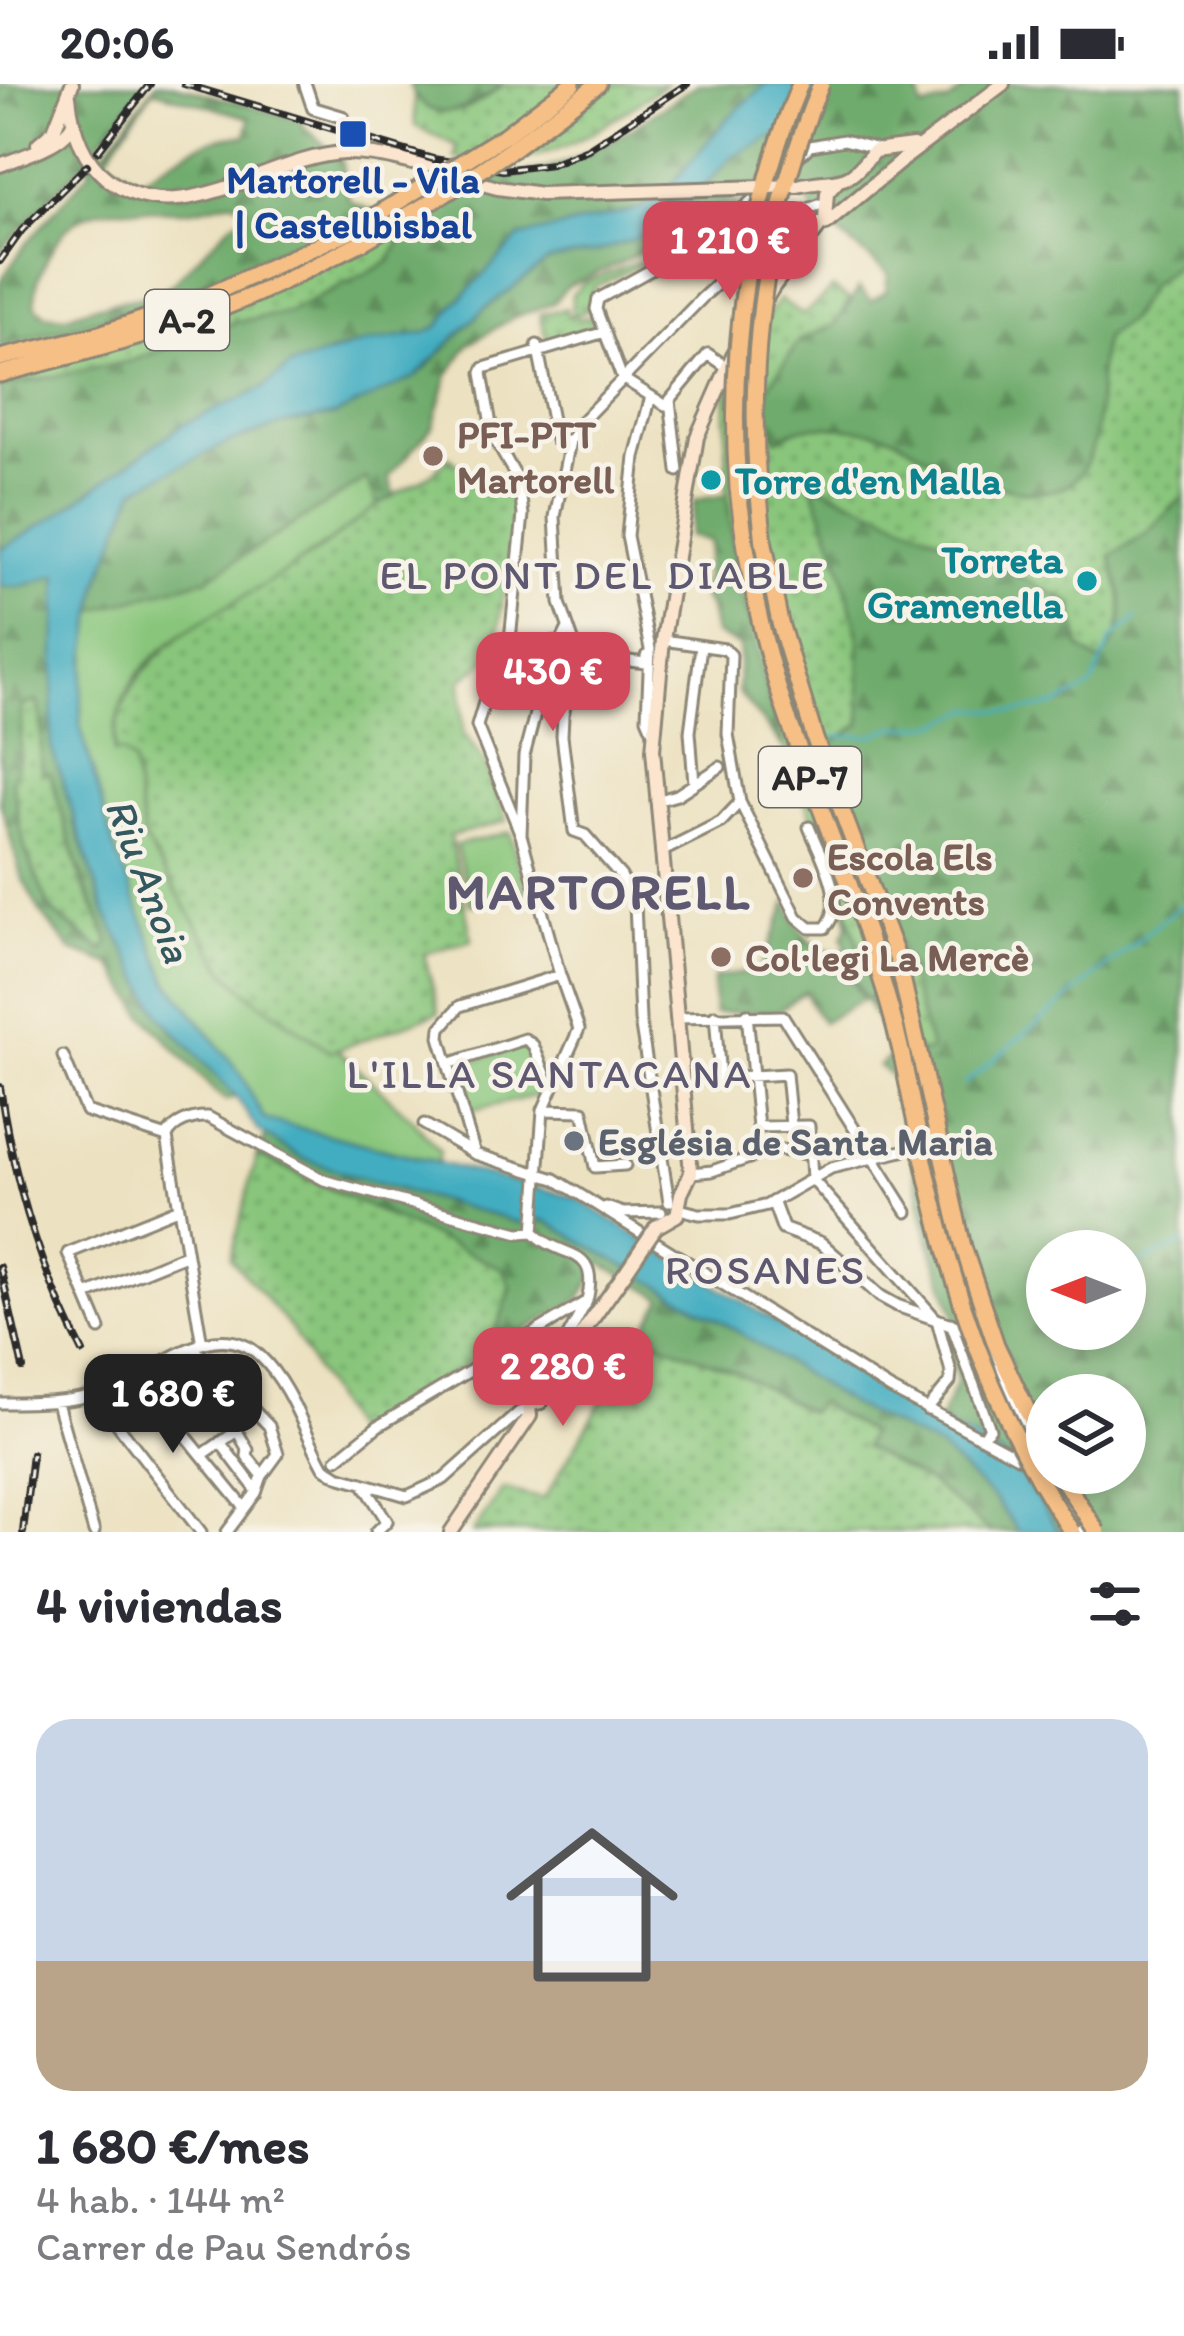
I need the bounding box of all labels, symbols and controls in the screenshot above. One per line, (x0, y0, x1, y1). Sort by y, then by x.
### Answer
text: 20:06 (60, 15, 174, 69)
marker: Martorell - Vila | Castellbisbal (337, 118, 369, 150)
place label: Martorell - Vila | Castellbisbal (226, 156, 480, 249)
pin: 1 210 € (619, 201, 841, 303)
text: 1 210 € (670, 216, 790, 263)
road number: A-2 (145, 290, 229, 350)
place label: PFI-PTT Martorell (457, 411, 615, 503)
marker: PFI-PTT Martorell (420, 443, 446, 469)
place label: Torre d'en Malla (734, 457, 1001, 504)
marker: Torre d'en Malla (698, 467, 724, 493)
place label: Torreta Gramenella (867, 536, 1064, 628)
district label: EL PONT DEL DIABLE (379, 549, 827, 600)
marker: Torreta Gramenella (1074, 568, 1100, 594)
pin: 430 € (469, 632, 637, 734)
text: 430 € (503, 647, 603, 694)
road number: AP-7 (759, 747, 861, 807)
water label: Riu Anoia (94, 791, 204, 971)
place label: Escola Els Convents (827, 833, 993, 925)
district label: MARTORELL (446, 861, 752, 922)
marker: Escola Els Convents (790, 865, 816, 891)
place label: Col·legi La Mercè (745, 934, 1029, 981)
marker: Col·legi La Mercè (708, 944, 734, 970)
district label: L'ILLA SANTACANA (346, 1048, 754, 1099)
place label: Església de Santa Maria (598, 1118, 993, 1165)
marker: Església de Santa Maria (561, 1128, 587, 1154)
north arrow (1026, 1230, 1146, 1350)
map controls (1026, 1230, 1146, 1494)
district label: ROSANES (665, 1244, 867, 1295)
pin: 2 280 € (452, 1327, 674, 1429)
text: 2 280 € (500, 1342, 626, 1389)
pin: 1 680 € (62, 1354, 284, 1456)
text: 1 680 € (111, 1369, 235, 1416)
button: layers (1026, 1374, 1146, 1494)
icon: filters (1082, 1571, 1148, 1637)
text: 4 viviendas (36, 1574, 282, 1635)
icon: home (484, 1797, 700, 2013)
text: 1 680 €/mes (36, 2115, 309, 2176)
text: 4 hab. · 144 m² (36, 2176, 285, 2223)
text: Carrer de Pau Sendrós (36, 2223, 411, 2270)

